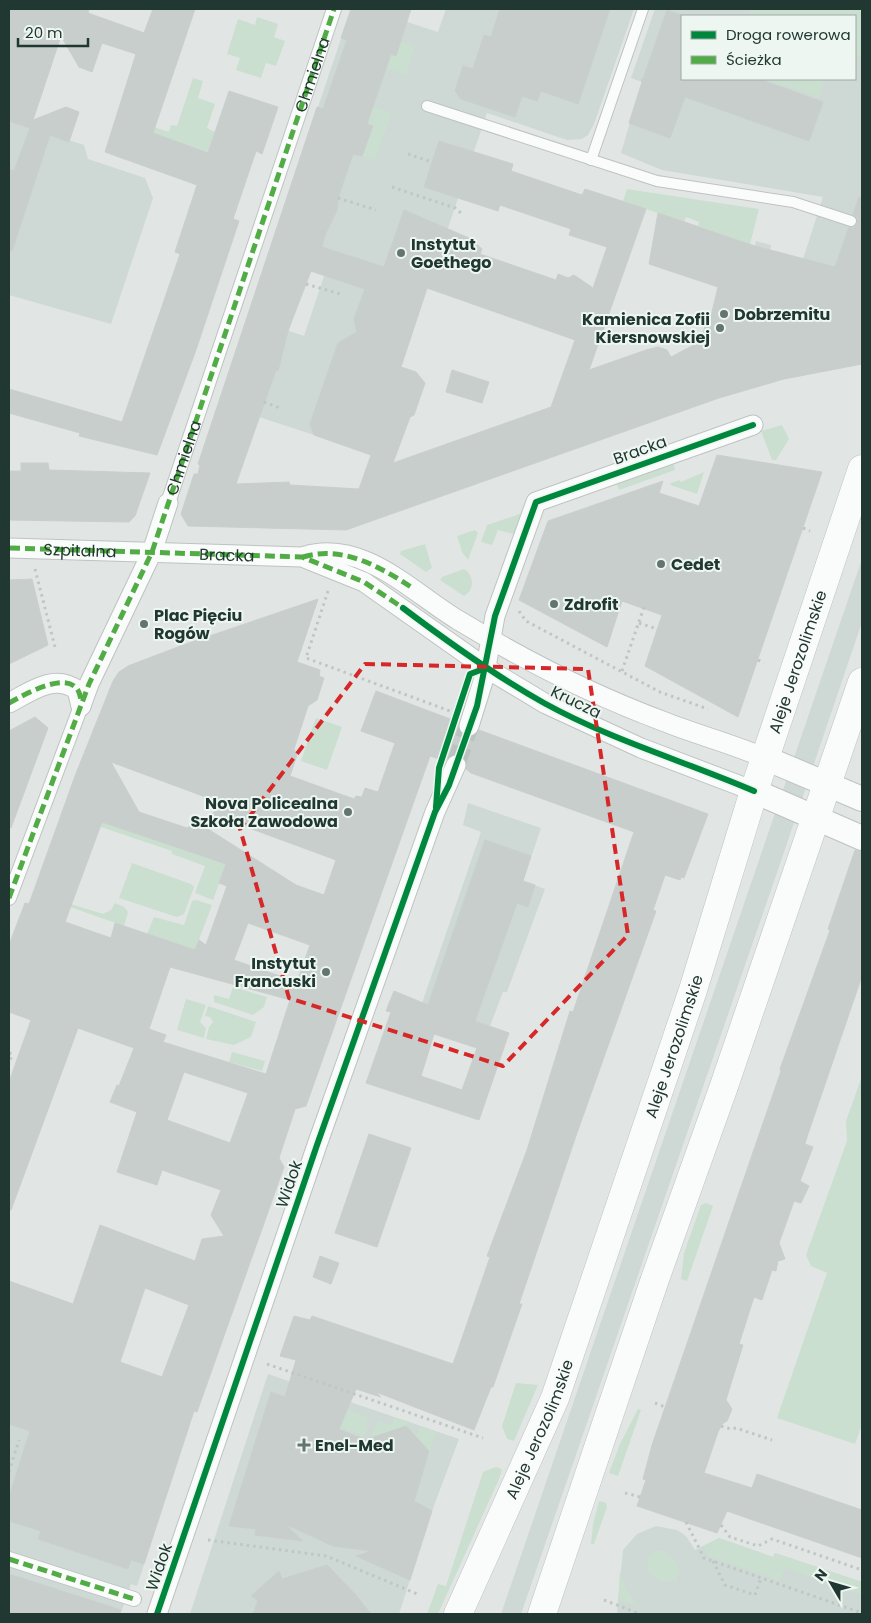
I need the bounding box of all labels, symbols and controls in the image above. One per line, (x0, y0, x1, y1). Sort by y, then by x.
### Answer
scale bar (18, 15, 88, 47)
legend (681, 15, 856, 80)
text: 20 m (25, 22, 63, 43)
text: Droga rowerowa (726, 24, 851, 45)
street label: Chmielna (289, 34, 335, 115)
text: Ścieżka (726, 49, 782, 70)
place label: Instytut Goethego (411, 233, 491, 274)
marker: Instytut Goethego (395, 247, 407, 259)
place label: Dobrzemitu (734, 303, 830, 326)
place label: Kamienica Zofii Kiersnowskiej (582, 308, 710, 349)
marker: Dobrzemitu (718, 308, 730, 320)
marker: Kamienica Zofii Kiersnowskiej (714, 322, 726, 334)
street label: Chmielna (160, 417, 207, 498)
street label: Bracka (610, 430, 670, 470)
street label: Szpitalna (43, 538, 117, 563)
street label: Bracka (199, 542, 255, 567)
place label: Cedet (671, 553, 720, 576)
marker: Cedet (655, 558, 667, 570)
street label: Aleje Jerozolimskie (763, 587, 832, 736)
place label: Zdrofit (564, 593, 618, 616)
marker: Zdrofit (548, 598, 560, 610)
place label: Plac Pięciu Rogów (154, 604, 242, 645)
marker: Plac Pięciu Rogów (138, 618, 150, 630)
street label: Krucza (547, 680, 605, 724)
place label: Nova Policealna Szkoła Zawodowa (191, 792, 338, 833)
marker: Nova Policealna Szkoła Zawodowa (342, 806, 354, 818)
place label: Instytut Francuski (235, 952, 316, 993)
marker: Instytut Francuski (320, 966, 332, 978)
street label: Aleje Jerozolimskie (639, 972, 709, 1121)
street label: Widok (270, 1156, 308, 1211)
street label: Aleje Jerozolimskie (500, 1356, 579, 1503)
place label: Enel-Med (315, 1434, 394, 1457)
marker: Enel-Med (297, 1438, 311, 1452)
street label: Widok (140, 1539, 178, 1594)
north arrow (806, 1558, 856, 1608)
text: N (810, 1565, 832, 1585)

